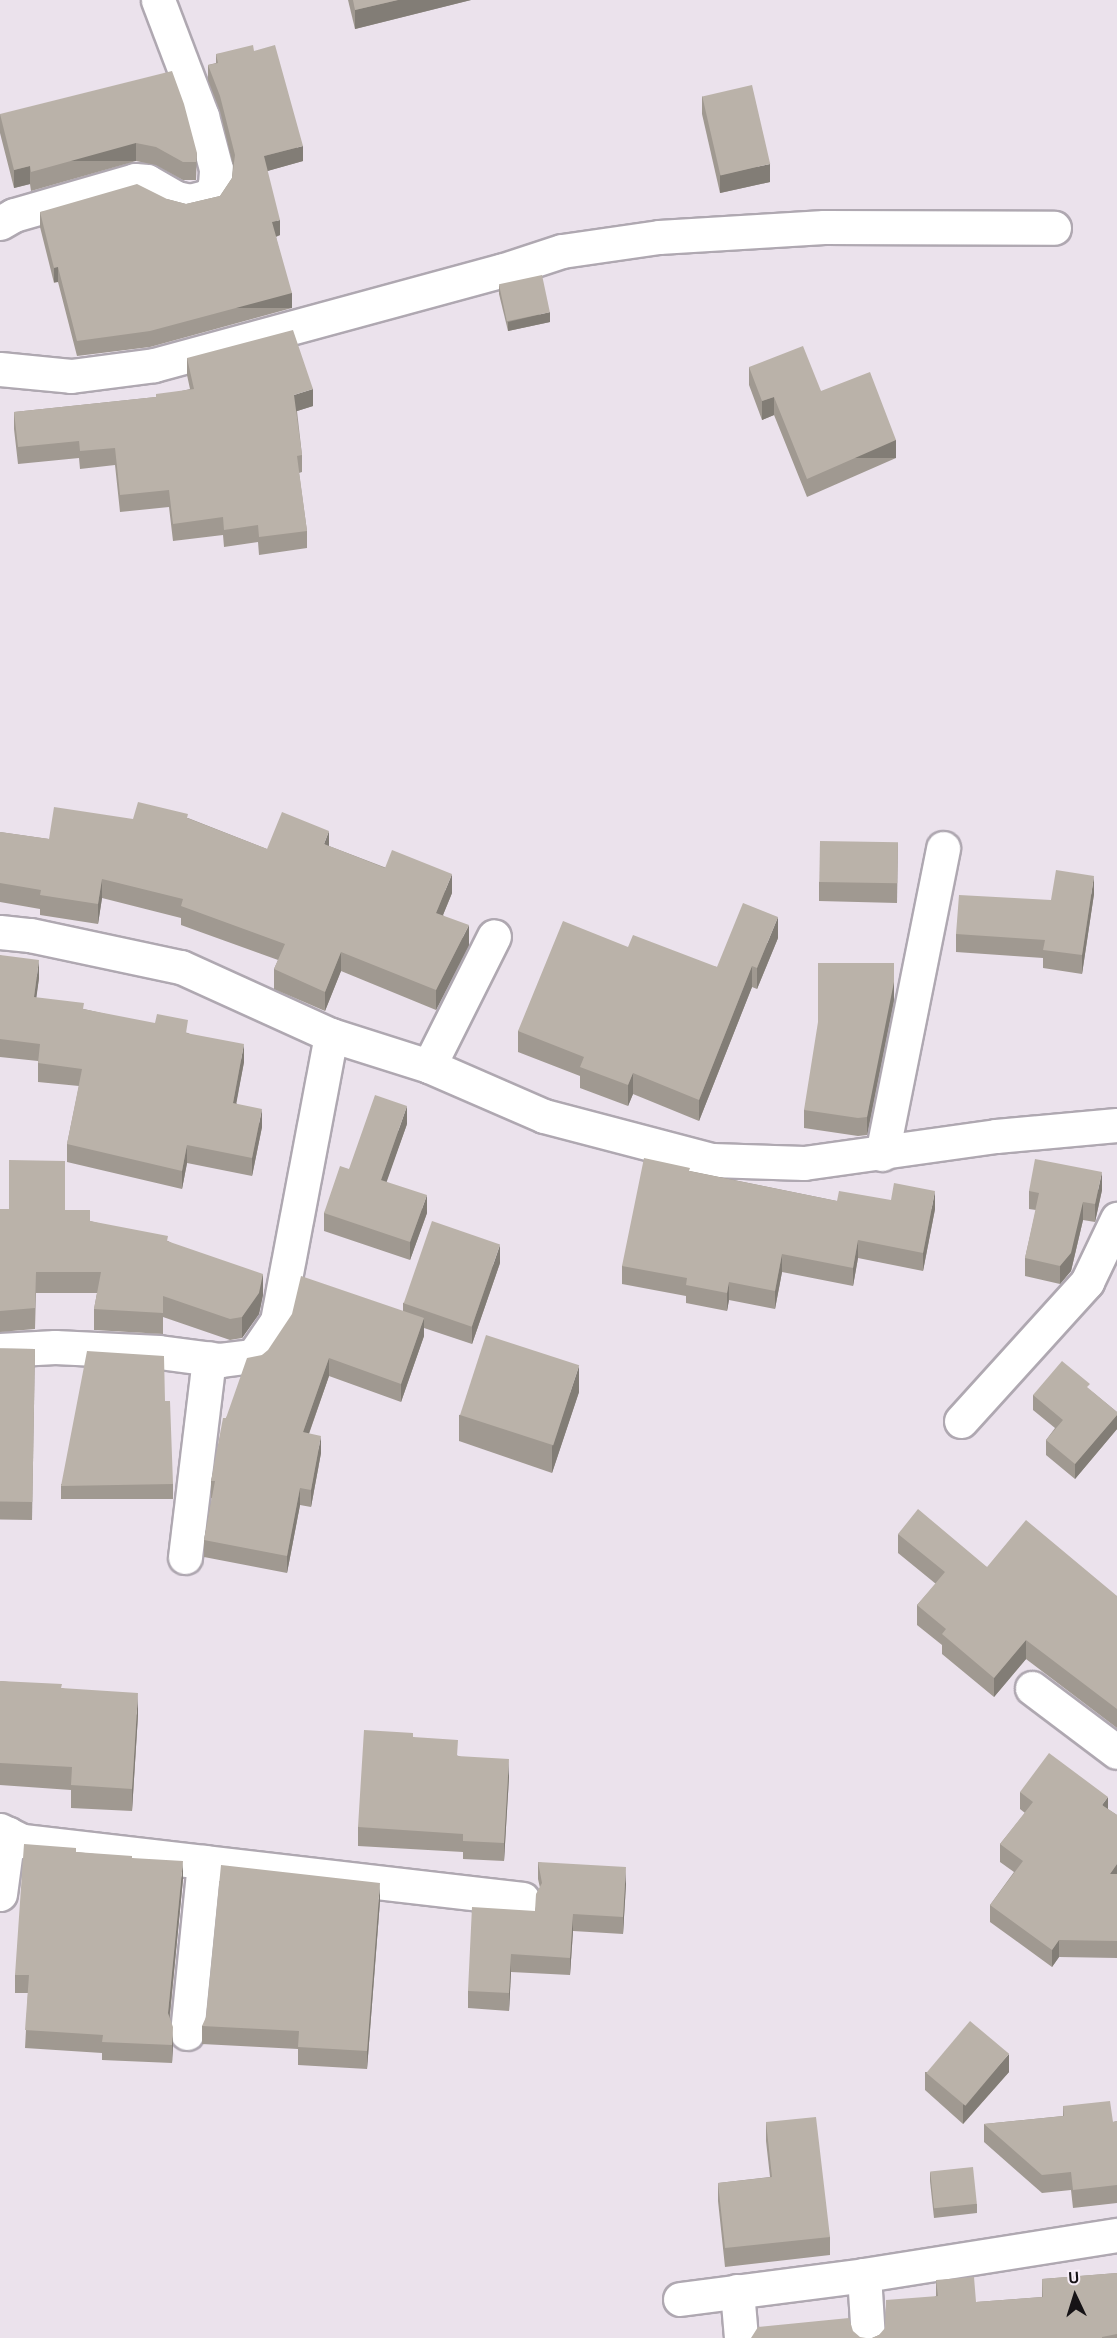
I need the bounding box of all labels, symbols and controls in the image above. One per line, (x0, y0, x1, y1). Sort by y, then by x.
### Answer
north arrow (1045, 2266, 1105, 2326)
text: U (1068, 2267, 1080, 2288)

